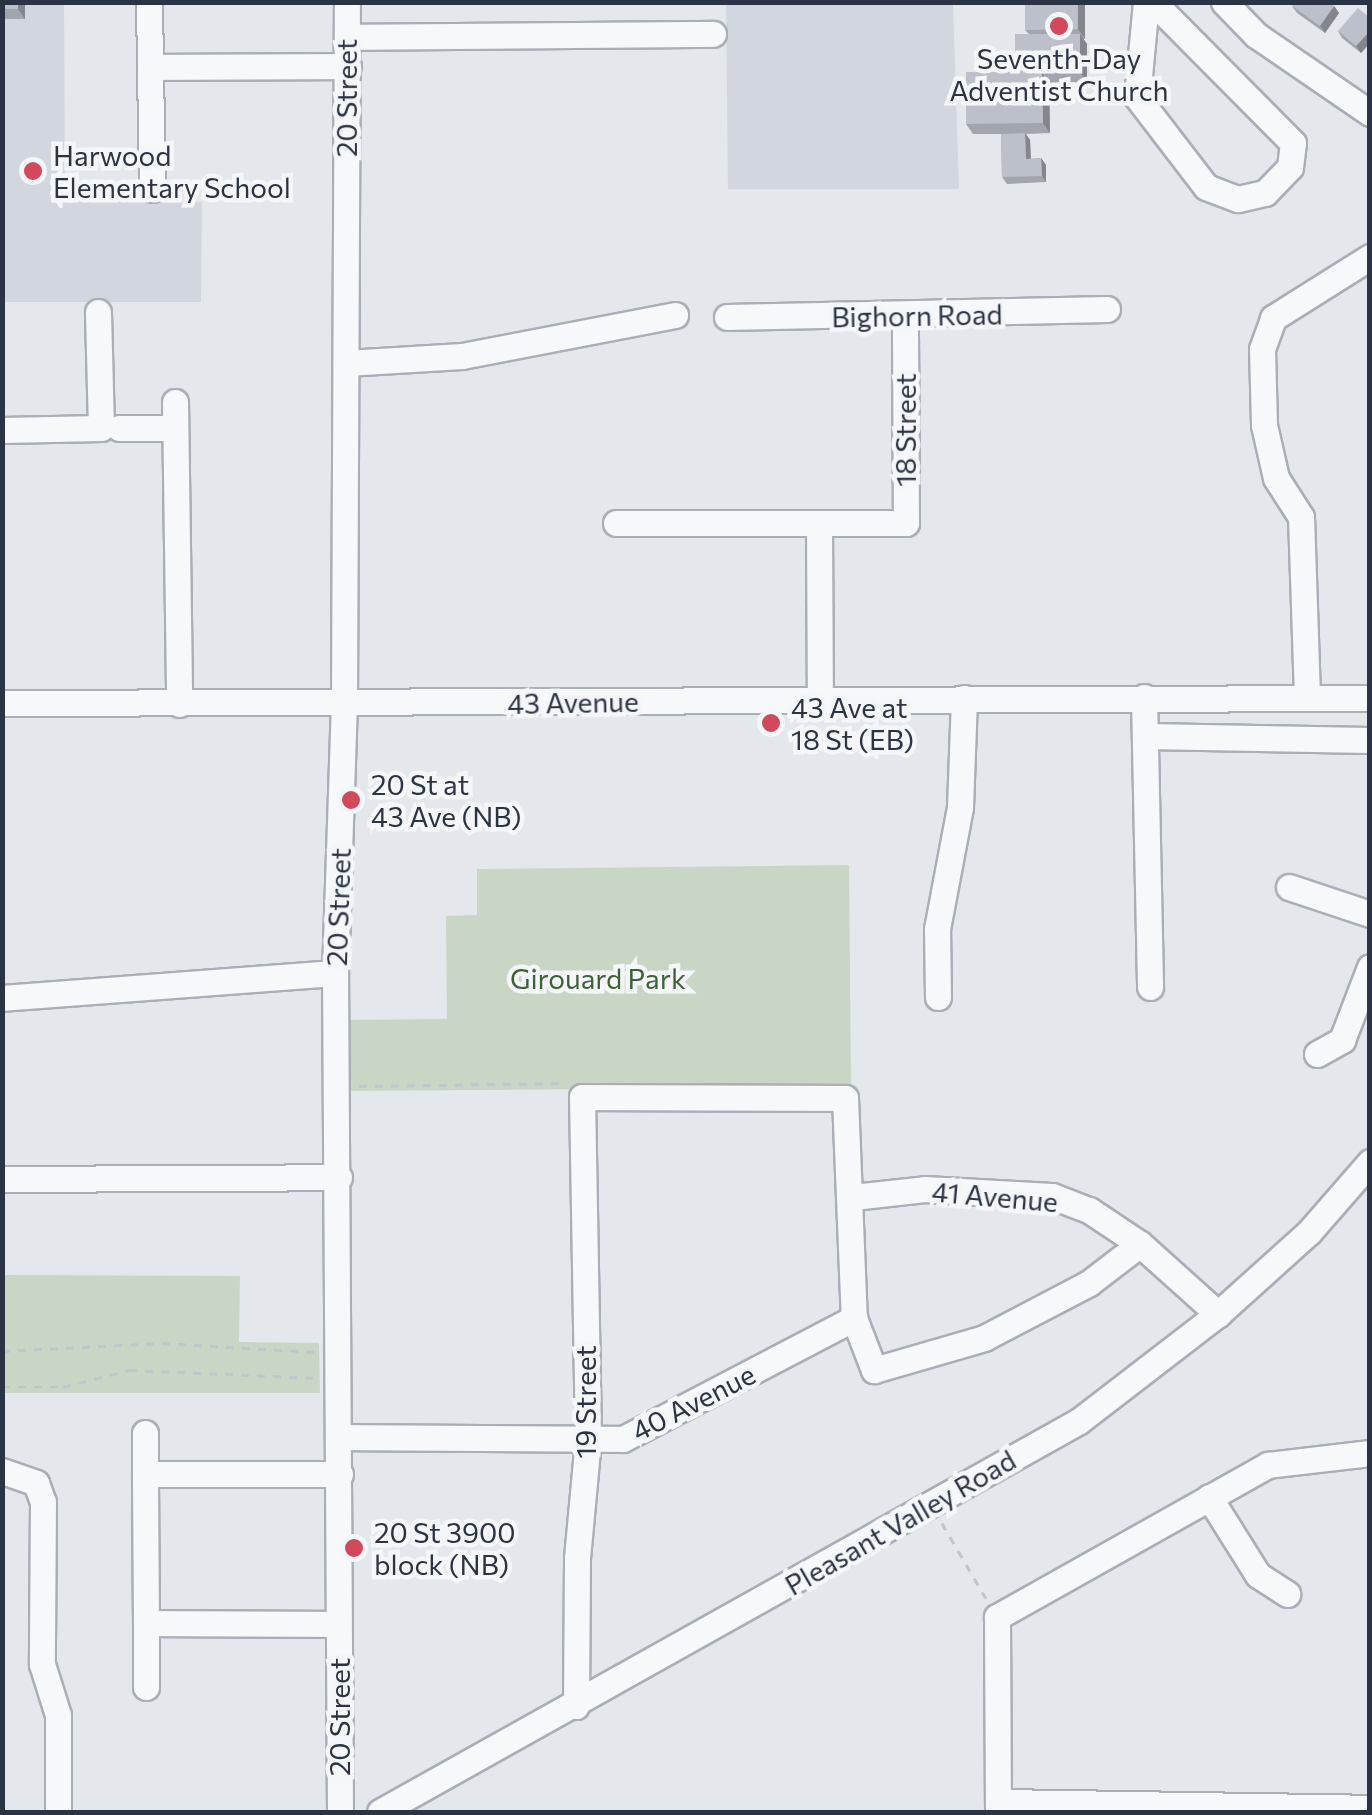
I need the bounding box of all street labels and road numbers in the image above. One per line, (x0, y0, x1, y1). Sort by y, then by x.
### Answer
street label: 20 Street (329, 39, 363, 157)
street label: Bighorn Road (831, 297, 1003, 333)
street label: 18 Street (888, 373, 922, 487)
street label: 43 Avenue (507, 684, 639, 720)
street label: 20 Street (319, 847, 357, 967)
street label: 41 Avenue (930, 1174, 1060, 1218)
street label: 19 Street (568, 1345, 602, 1459)
street label: 40 Avenue (626, 1357, 760, 1447)
street label: Pleasant Valley Road (779, 1442, 1021, 1602)
street label: 20 Street (322, 1658, 356, 1776)

